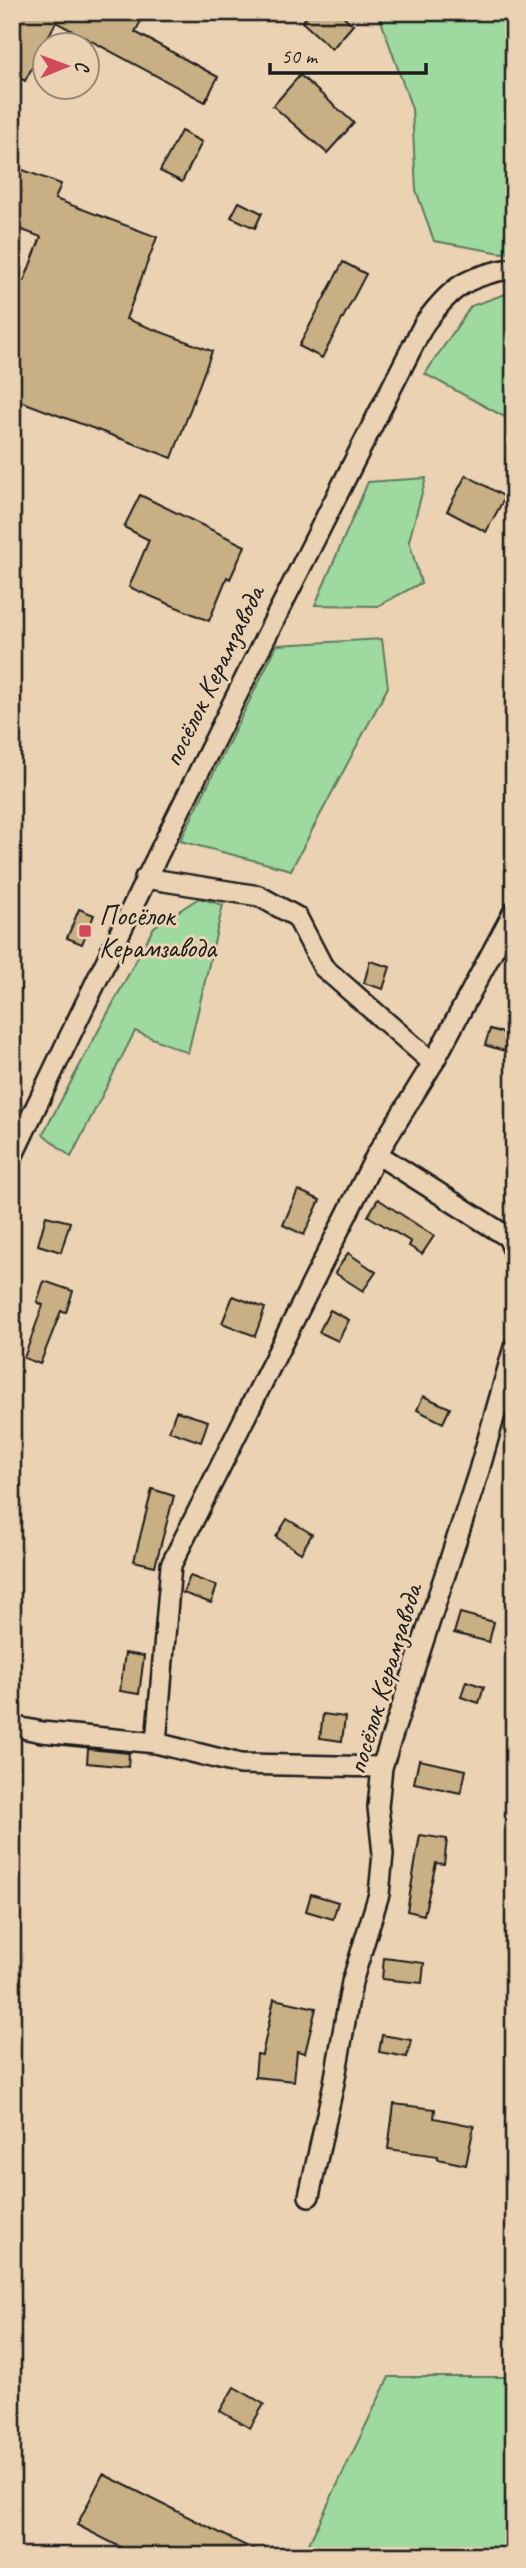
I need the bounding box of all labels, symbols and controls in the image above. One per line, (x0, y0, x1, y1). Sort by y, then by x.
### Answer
north arrow (32, 32, 102, 102)
scale bar (270, 32, 426, 76)
text: 50 m (281, 43, 319, 69)
text: С (70, 61, 94, 73)
street label: посёлок Керамзавода (154, 578, 273, 772)
place label: Посёлок Керамзавода (99, 898, 218, 965)
marker: Посёлок Керамзавода (77, 923, 93, 939)
street label: посёлок Керамзавода (339, 1577, 430, 1778)

